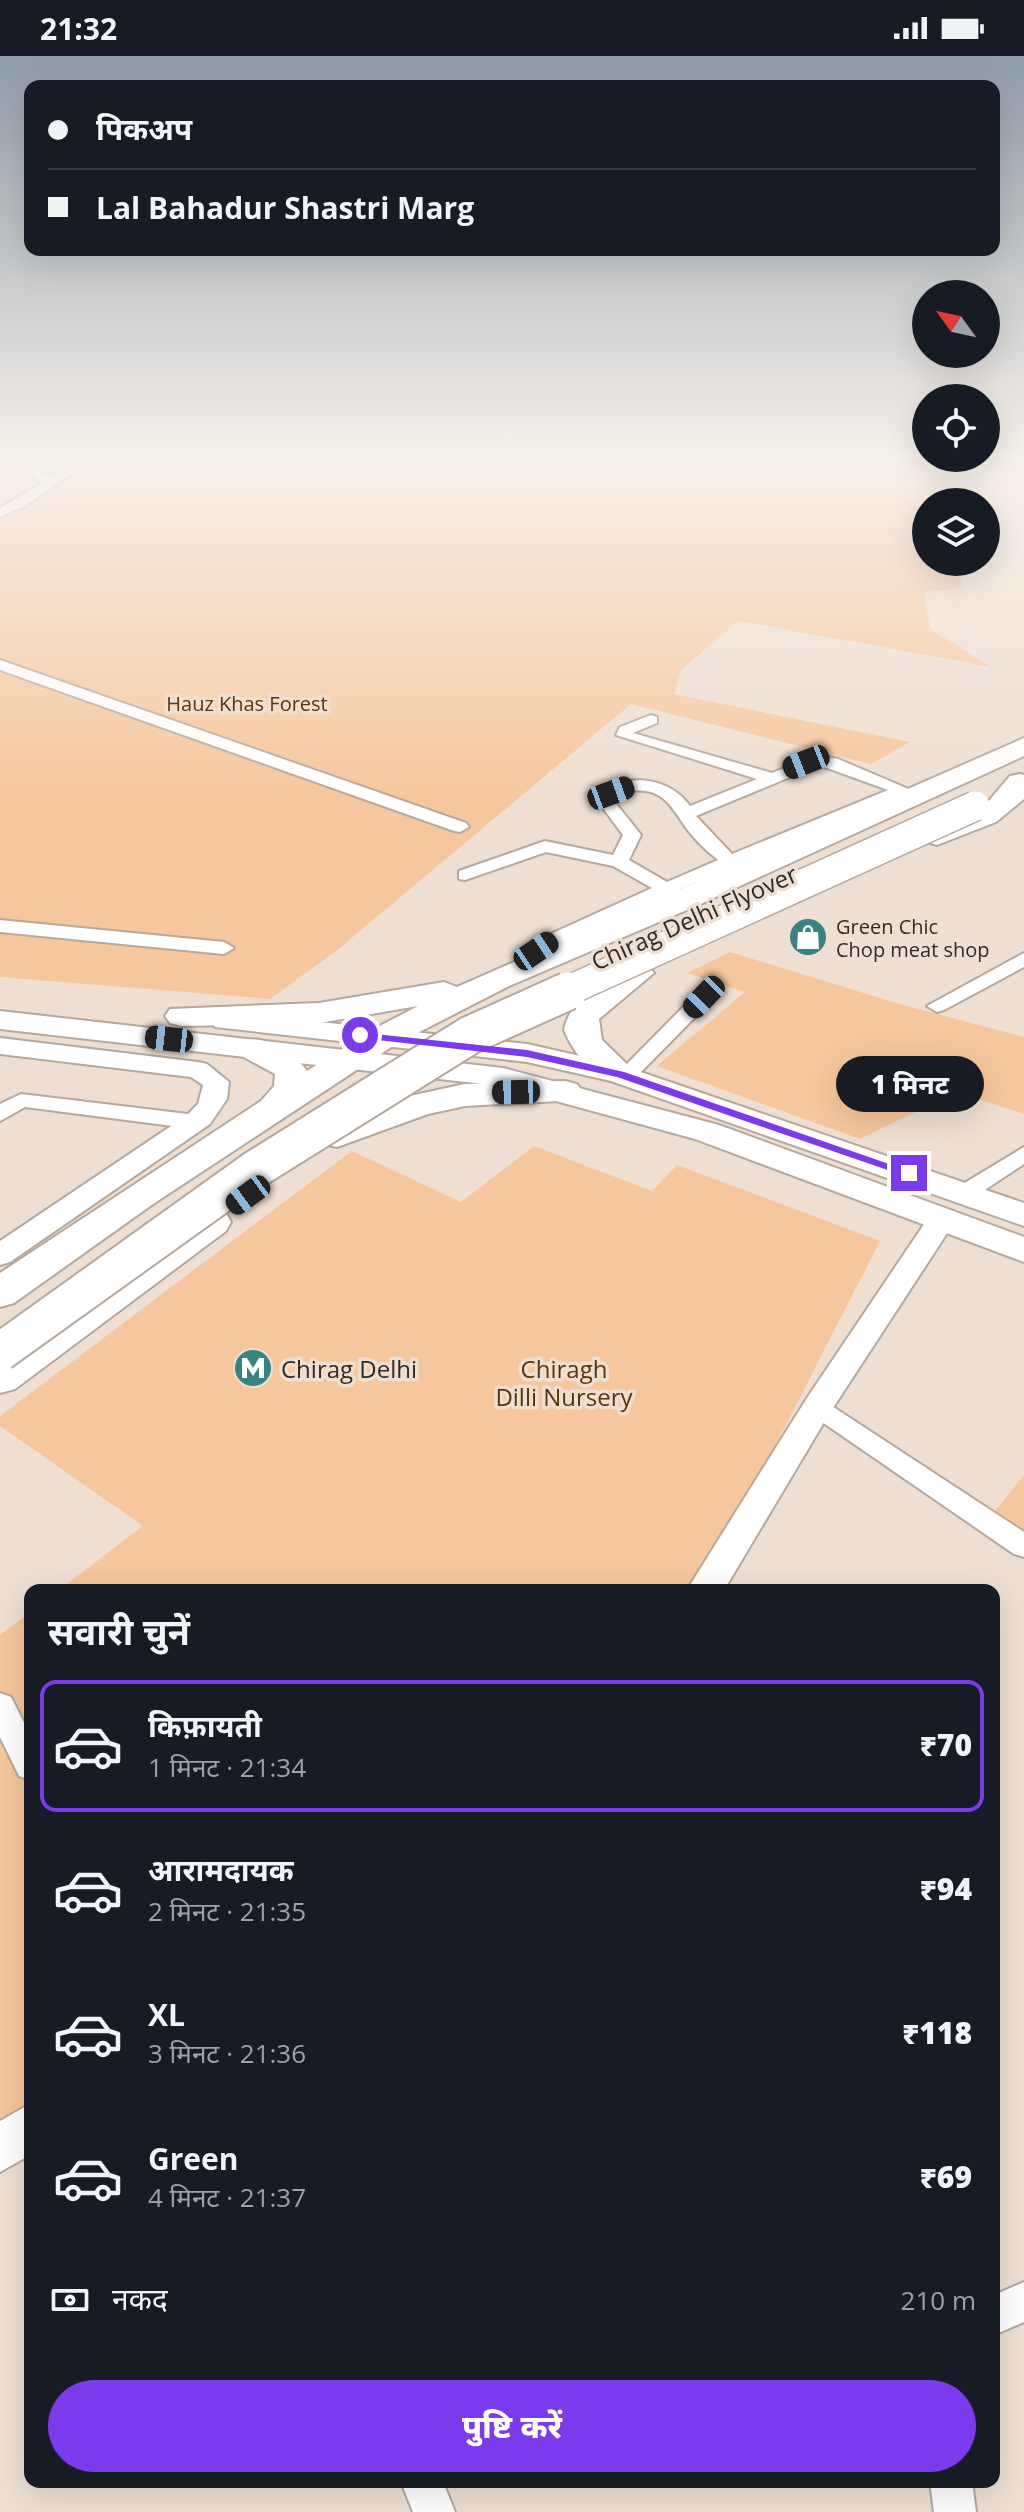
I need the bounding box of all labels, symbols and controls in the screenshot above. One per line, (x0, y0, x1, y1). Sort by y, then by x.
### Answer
text: 21:32 (40, 8, 117, 49)
text: पिकअप (96, 108, 192, 149)
text: Lal Bahadur Shastri Marg (96, 187, 474, 228)
north arrow (912, 280, 1000, 368)
map controls (912, 280, 1000, 576)
button: locate (912, 384, 1000, 472)
button: layers (912, 488, 1000, 576)
park label: Hauz Khas Forest (166, 690, 328, 717)
car (779, 742, 833, 782)
car (584, 774, 638, 812)
street label: Chirag Delhi Flyover (586, 857, 802, 977)
place label: Green Chic Chop meat shop (836, 913, 990, 963)
shop icon: Green Chic Chop meat shop (787, 916, 829, 958)
car (509, 928, 563, 974)
car (679, 971, 729, 1023)
route start (342, 1017, 378, 1053)
car (144, 1025, 194, 1053)
callout: 1 मिनट (835, 1057, 983, 1113)
text: 1 मिनट (871, 1066, 949, 1102)
car (492, 1080, 540, 1104)
route end (891, 1155, 927, 1191)
car (222, 1171, 274, 1219)
metro station icon: Chirag Delhi (232, 1347, 274, 1389)
place label: Chirag Delhi (281, 1352, 417, 1385)
park label: Chiragh Dilli Nursery (495, 1352, 634, 1413)
text: सवारी चुनें (48, 1607, 190, 1656)
text: किफ़ायती (148, 1705, 262, 1746)
icon: car (52, 1710, 124, 1782)
text: ₹70 (920, 1724, 972, 1765)
text: 1 मिनट · 21:34 (148, 1749, 306, 1785)
text: आरामदायक (148, 1849, 294, 1890)
icon: car (52, 1854, 124, 1926)
text: ₹94 (920, 1868, 972, 1909)
text: 2 मिनट · 21:35 (148, 1893, 306, 1929)
text: XL (148, 1994, 185, 2035)
icon: car (52, 1998, 124, 2070)
text: ₹118 (902, 2012, 972, 2053)
text: 3 मिनट · 21:36 (148, 2035, 306, 2071)
text: Green (148, 2138, 239, 2179)
icon: car (52, 2142, 124, 2214)
text: ₹69 (920, 2156, 972, 2197)
text: 4 मिनट · 21:37 (148, 2179, 306, 2215)
icon: cash (48, 2278, 92, 2322)
text: नकद (112, 2278, 168, 2319)
text: 210 m (901, 2282, 976, 2318)
button: पुष्टि करें (48, 2380, 976, 2472)

